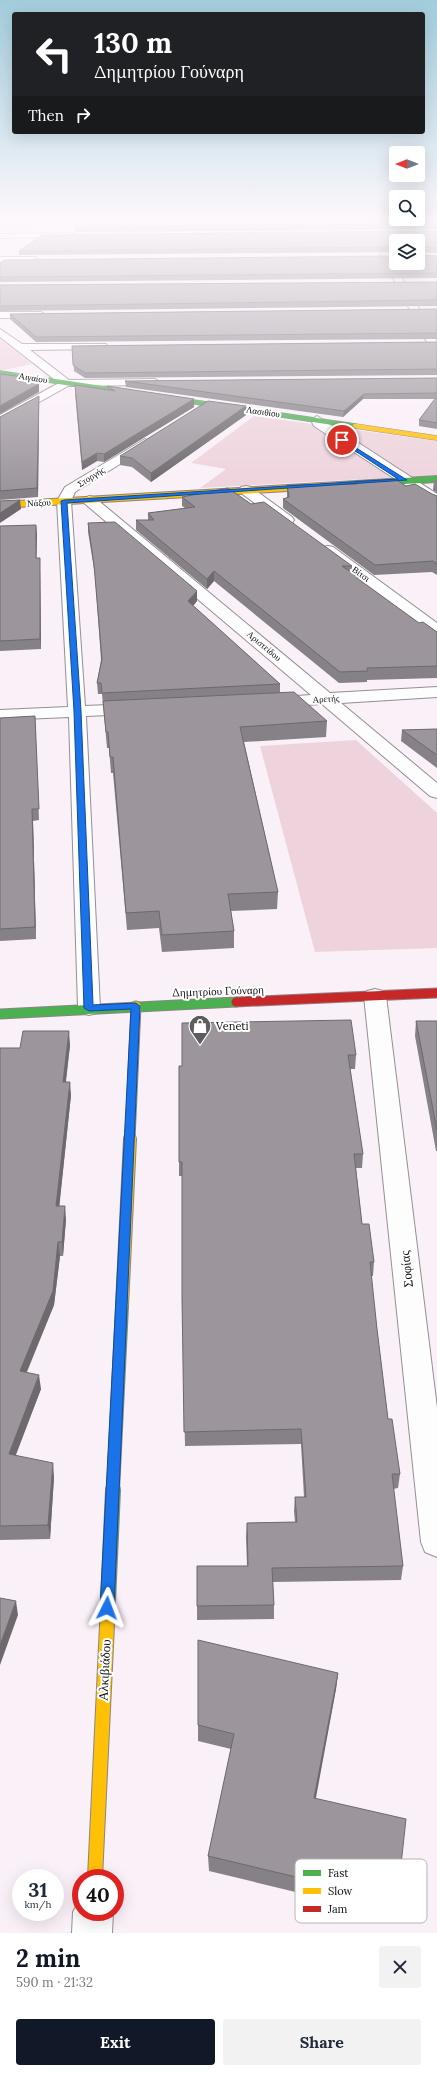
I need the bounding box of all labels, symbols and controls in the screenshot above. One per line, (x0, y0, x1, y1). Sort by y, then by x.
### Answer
text: 130 m (94, 25, 172, 61)
icon: left (28, 28, 80, 80)
text: Δημητρίου Γούναρη (94, 60, 244, 83)
icon: right (72, 104, 94, 126)
text: Then (28, 106, 64, 125)
north arrow (389, 146, 425, 182)
map controls (389, 146, 425, 270)
button: search (389, 190, 425, 226)
button: layers (389, 234, 425, 270)
street label: Αιγαίου (18, 370, 49, 385)
street label: Λασιθίου (245, 404, 281, 419)
pin (325, 423, 359, 457)
icon: arrive (331, 429, 353, 451)
street label: Στοργής (75, 464, 107, 489)
street label: Νάξου (27, 496, 52, 509)
street label: Βίτσι (350, 563, 373, 584)
street label: Αριστείδου (245, 628, 284, 663)
street label: Αρετής (312, 692, 340, 705)
street label: Δημητρίου Γούναρη (172, 982, 264, 1000)
shop icon: Veneti (187, 1013, 213, 1046)
place label: Veneti (215, 1019, 249, 1033)
street label: Σοφίας (396, 1249, 417, 1288)
position arrow (86, 1587, 128, 1629)
street label: Αλκιβιάδου (94, 1639, 115, 1701)
legend (295, 1859, 427, 1923)
text: Fast (328, 1866, 349, 1880)
speed limit sign: 40 (72, 1869, 124, 1921)
text: 31 (28, 1877, 48, 1902)
text: Slow (328, 1884, 353, 1898)
text: km/h (24, 1898, 52, 1911)
text: Jam (327, 1902, 348, 1916)
text: 2 min (16, 1943, 80, 1974)
button: close (379, 1946, 421, 1988)
text: 590 m · 21:32 (16, 1974, 93, 1991)
button: Exit (16, 2019, 215, 2065)
button: Share (223, 2019, 421, 2065)

